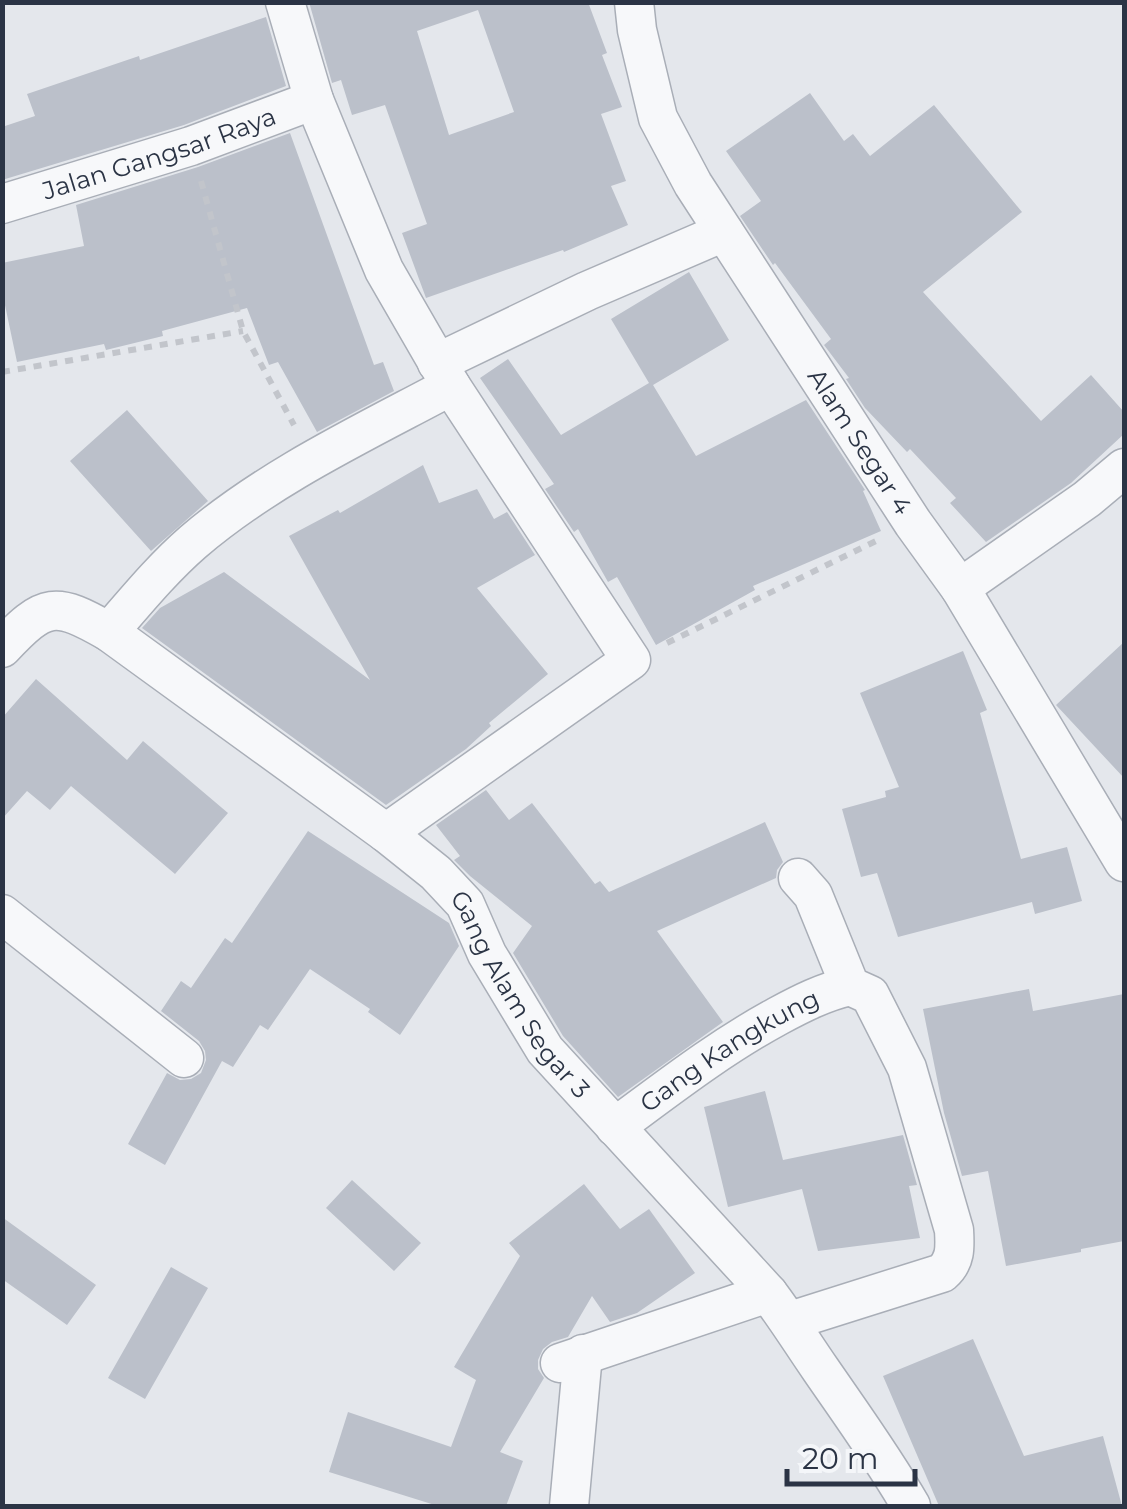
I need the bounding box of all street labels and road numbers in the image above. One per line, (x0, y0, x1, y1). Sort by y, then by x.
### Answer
street label: Jalan Gangsar Raya (38, 101, 280, 206)
street label: Alam Segar 4 (802, 363, 919, 520)
street label: Gang Alam Segar 3 (445, 884, 596, 1104)
street label: Gang Kangkung (634, 983, 824, 1118)

